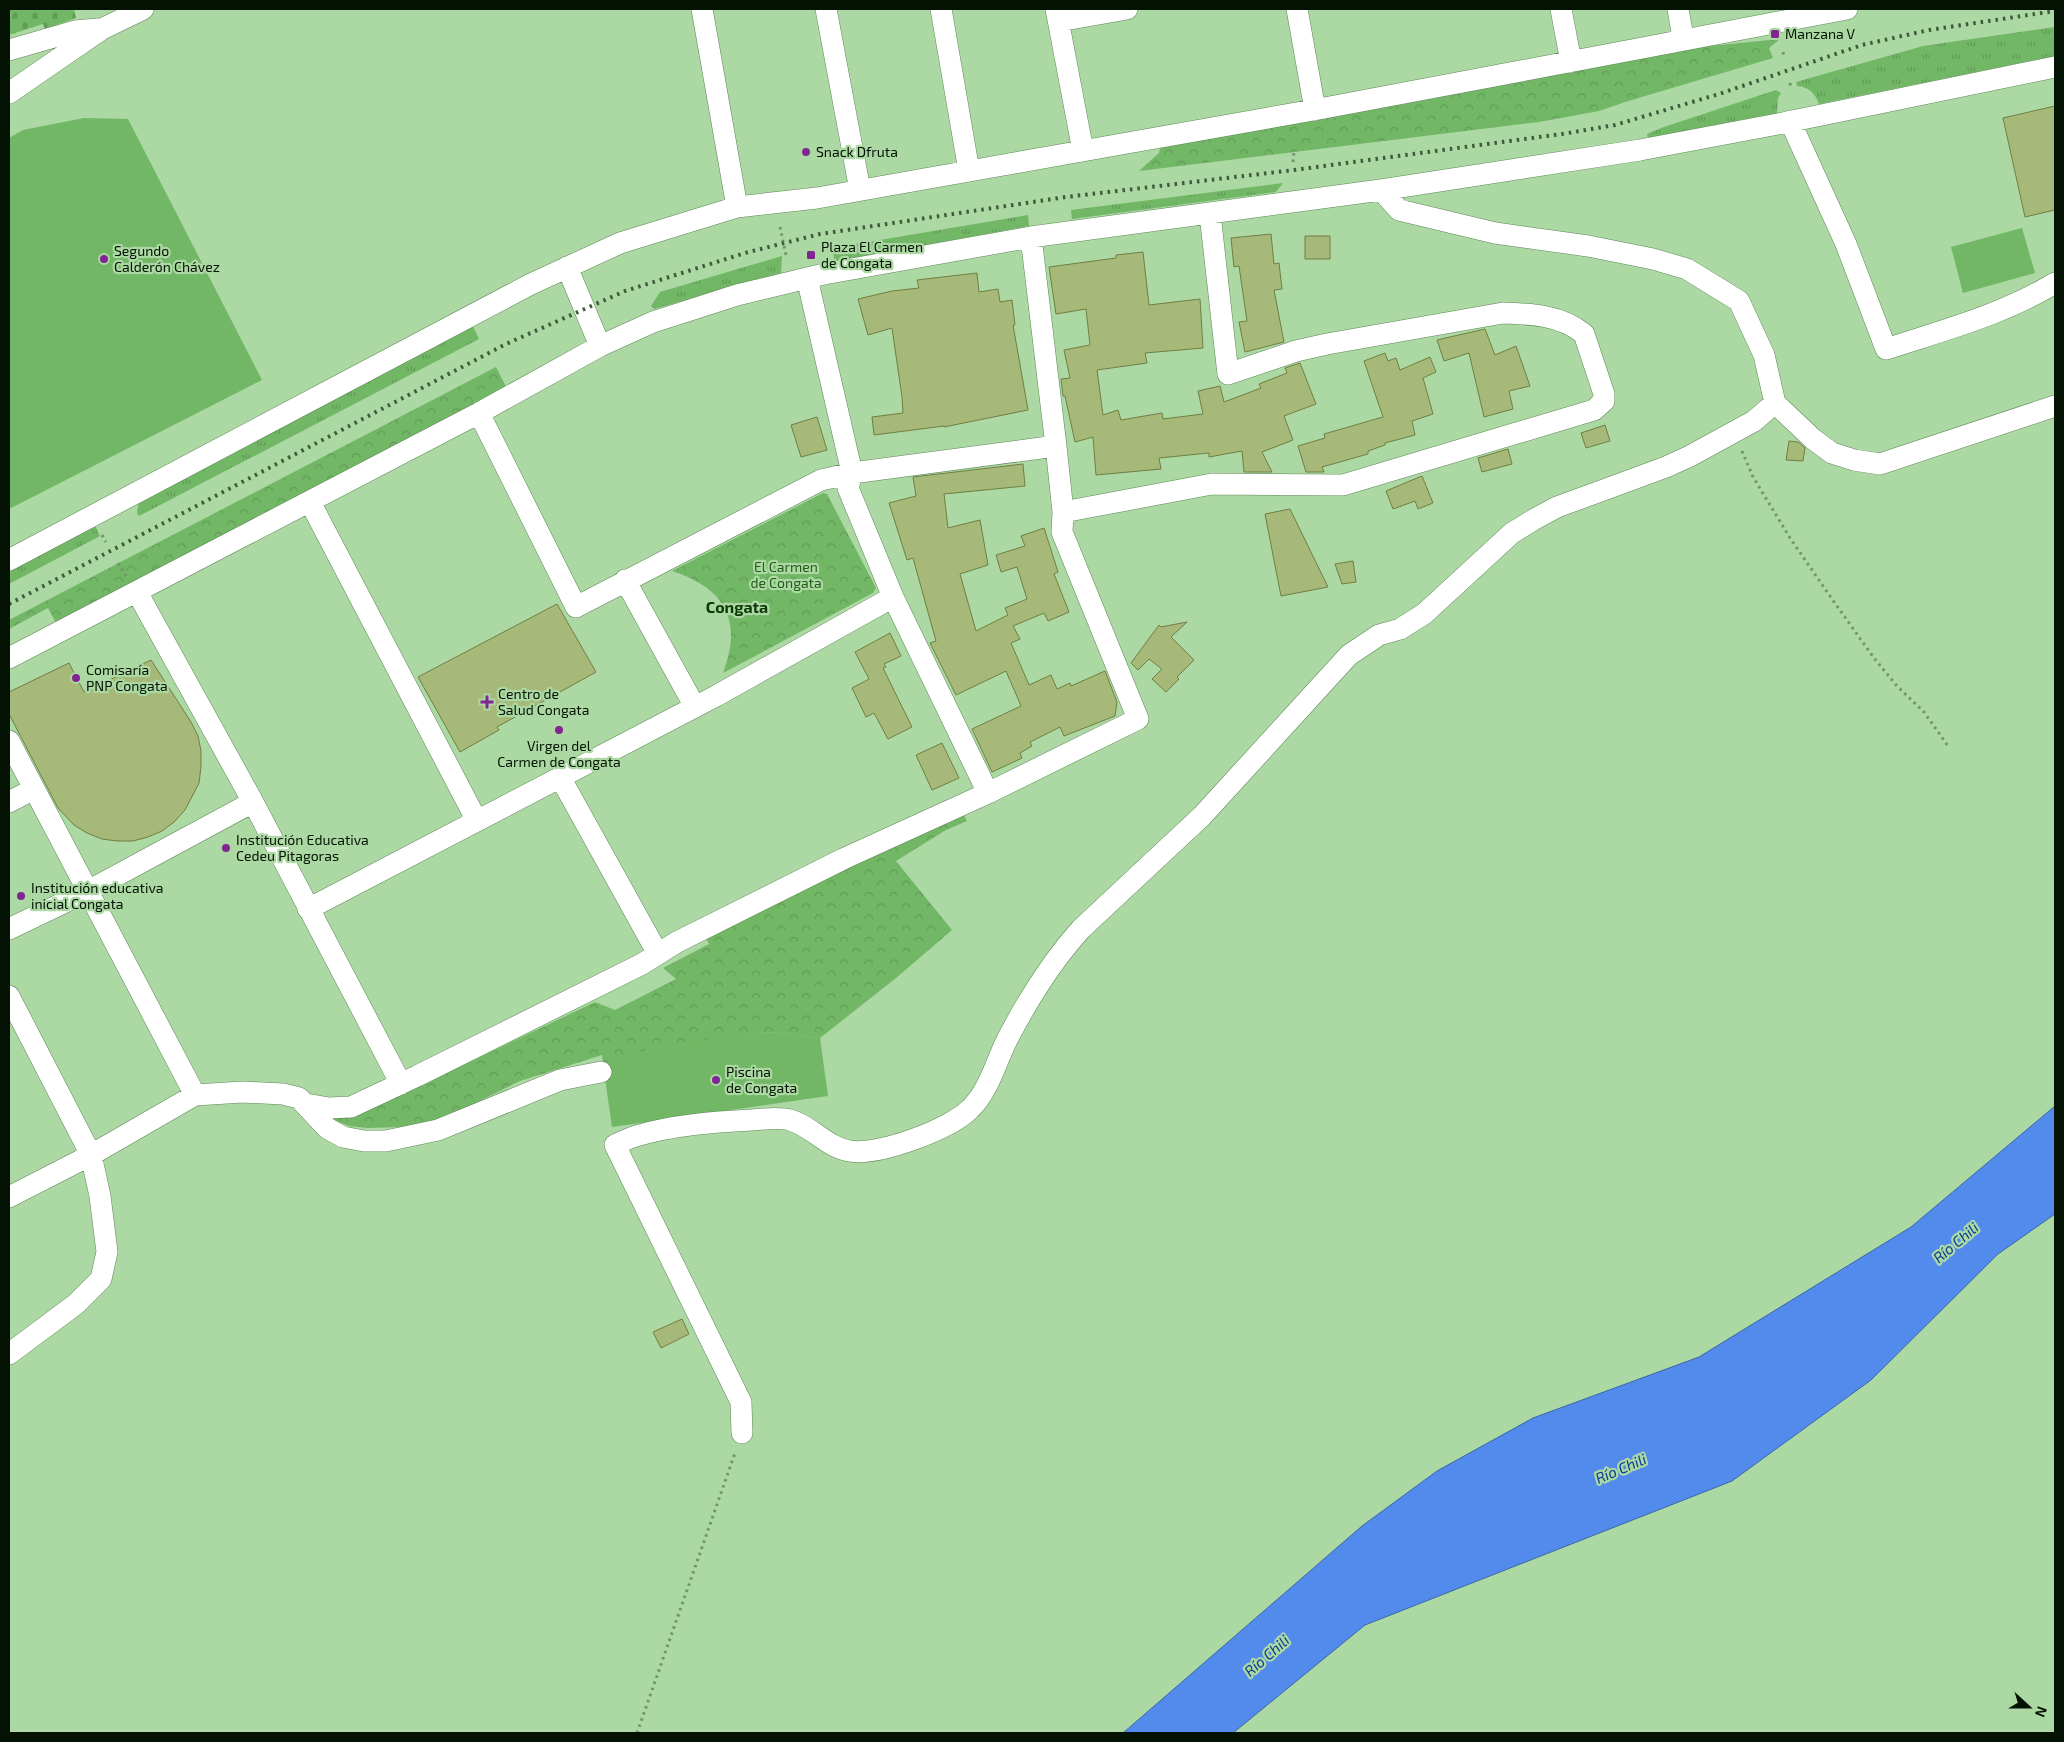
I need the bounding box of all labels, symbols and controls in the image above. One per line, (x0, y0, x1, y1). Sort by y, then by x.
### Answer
place label: Manzana V (1785, 25, 1856, 42)
marker: Manzana V (1769, 28, 1781, 40)
place label: Snack Dfruta (816, 143, 898, 160)
marker: Snack Dfruta (800, 146, 812, 158)
place label: Plaza El Carmen de Congata (821, 238, 923, 271)
place label: Segundo Calderón Chávez (114, 242, 220, 275)
marker: Plaza El Carmen de Congata (805, 249, 817, 261)
marker: Segundo Calderón Chávez (98, 253, 110, 265)
park label: El Carmen de Congata (750, 558, 822, 591)
district label: Congata (706, 597, 768, 616)
place label: Comisaría PNP Congata (86, 661, 168, 694)
marker: Comisaría PNP Congata (70, 672, 82, 684)
place label: Centro de Salud Congata (498, 685, 589, 718)
marker: Centro de Salud Congata (480, 695, 494, 709)
marker: Virgen del Carmen de Congata (553, 724, 565, 736)
place label: Virgen del Carmen de Congata (497, 737, 621, 770)
place label: Institución Educativa Cedeu Pitagoras (236, 831, 369, 864)
marker: Institución Educativa Cedeu Pitagoras (220, 842, 232, 854)
place label: Institución educativa inicial Congata (31, 879, 163, 912)
marker: Institución educativa inicial Congata (15, 890, 27, 902)
place label: Piscina de Congata (726, 1063, 797, 1096)
marker: Piscina de Congata (710, 1074, 722, 1086)
water label: Río Chili (1929, 1218, 1982, 1266)
water label: Río Chili (1592, 1449, 1649, 1487)
water label: Río Chili (1240, 1631, 1293, 1680)
north arrow (2004, 1682, 2054, 1732)
text: N (2032, 1704, 2051, 1720)

